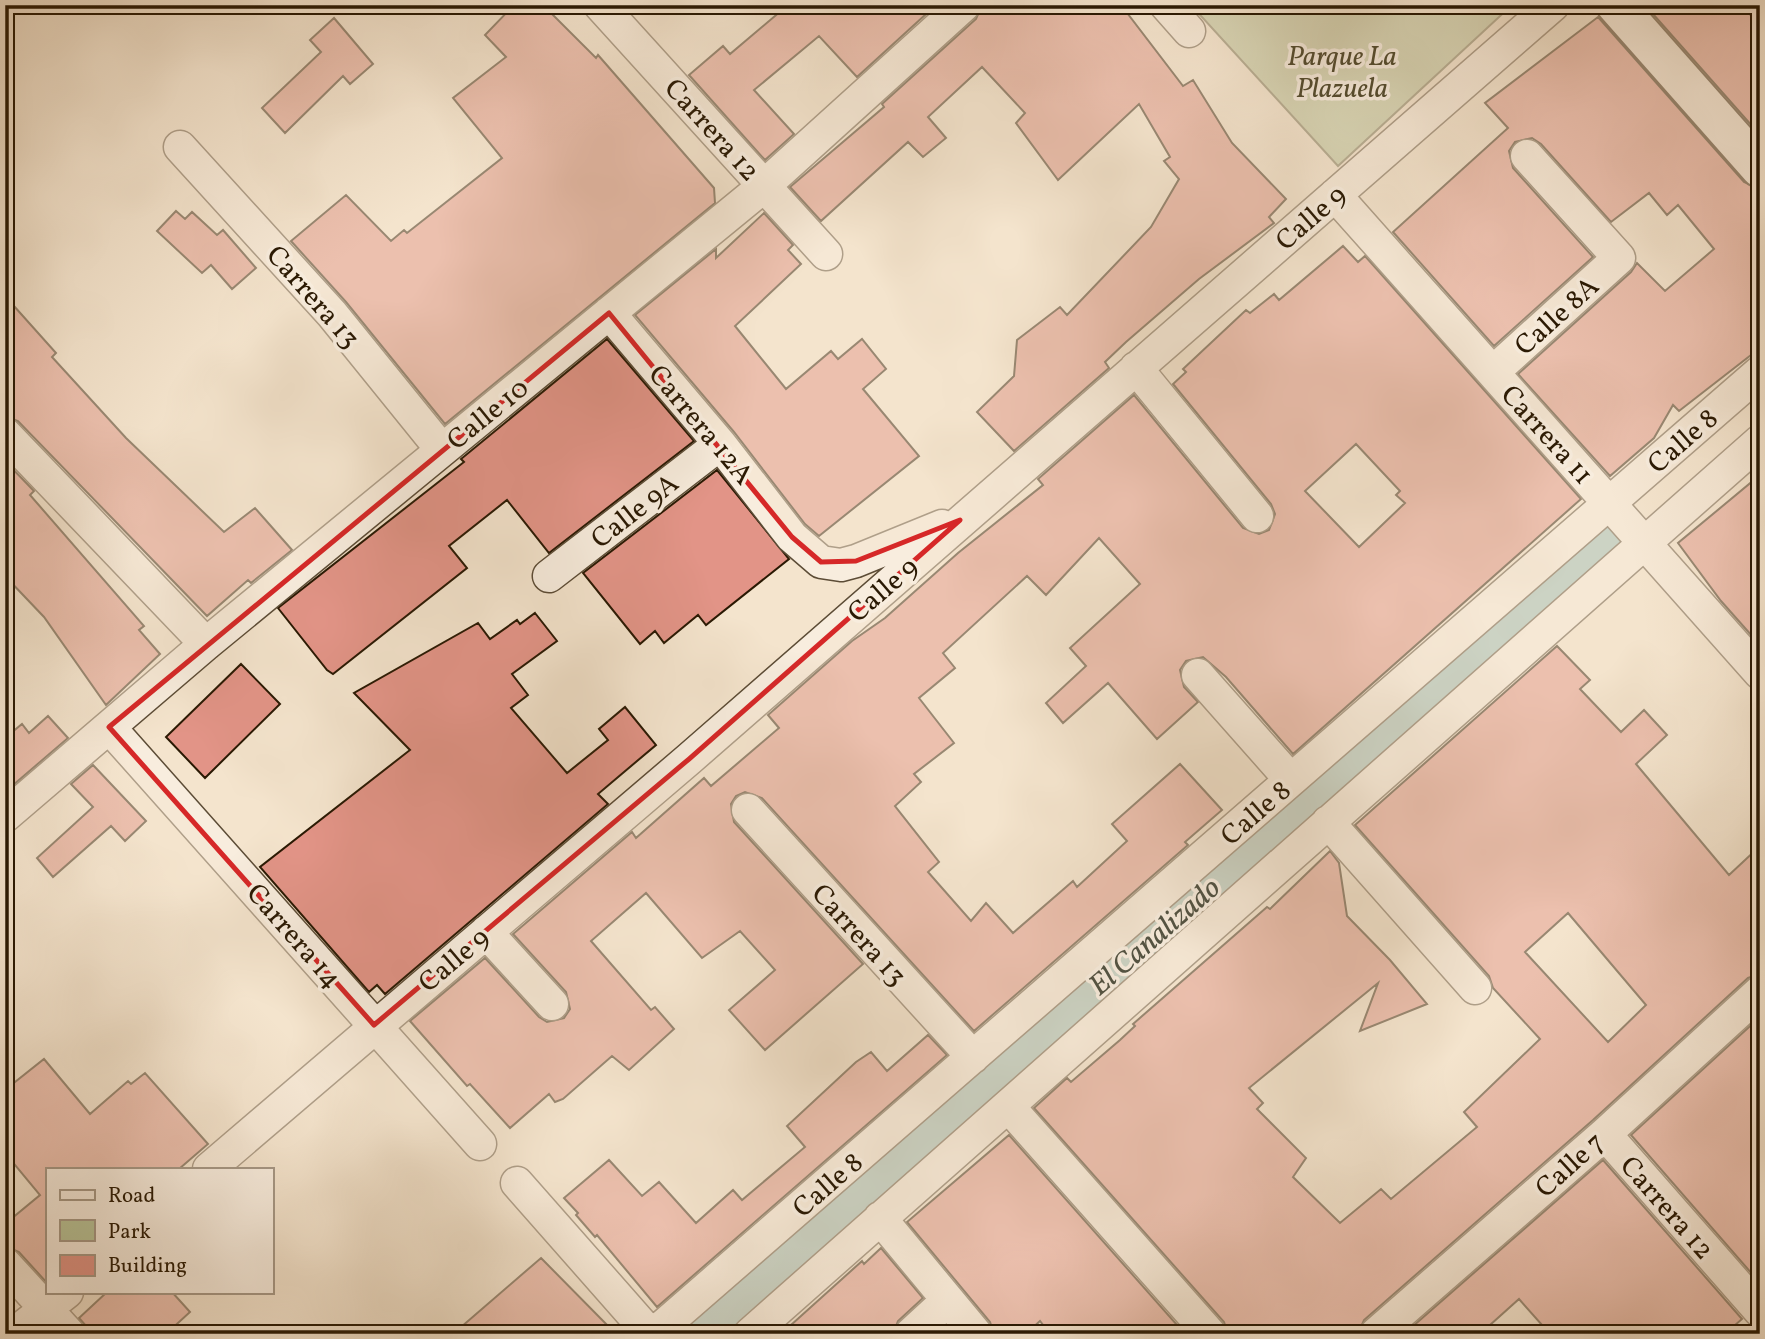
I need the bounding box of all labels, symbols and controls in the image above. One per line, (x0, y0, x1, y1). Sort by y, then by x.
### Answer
park label: Parque La Plazuela (1287, 38, 1397, 109)
street label: Carrera 12 (654, 71, 768, 191)
street label: Calle 9 (1268, 177, 1356, 261)
street label: Carrera 13 (256, 238, 368, 358)
street label: Calle 8A (1507, 268, 1609, 365)
street label: Carrera 12A (638, 357, 762, 494)
street label: Calle 10 (439, 370, 538, 460)
street label: Carrera 11 (1491, 377, 1601, 494)
street label: Calle 8 (1640, 400, 1727, 484)
street label: Calle 9A (583, 465, 688, 559)
street label: Calle 9 (840, 549, 928, 633)
street label: Calle 8 (1213, 772, 1300, 856)
water label: El Canalizado (1080, 868, 1231, 1007)
street label: Carrera 14 (236, 876, 350, 998)
street label: Carrera 13 (802, 876, 915, 995)
street label: Calle 9 (411, 919, 499, 1002)
street label: Calle 7 (1527, 1124, 1614, 1208)
street label: Calle 8 (785, 1144, 872, 1228)
street label: Carrera 12 (1610, 1148, 1722, 1269)
legend (46, 1168, 273, 1294)
text: Road (108, 1182, 155, 1211)
text: Park (108, 1218, 151, 1247)
text: Building (108, 1252, 187, 1281)

